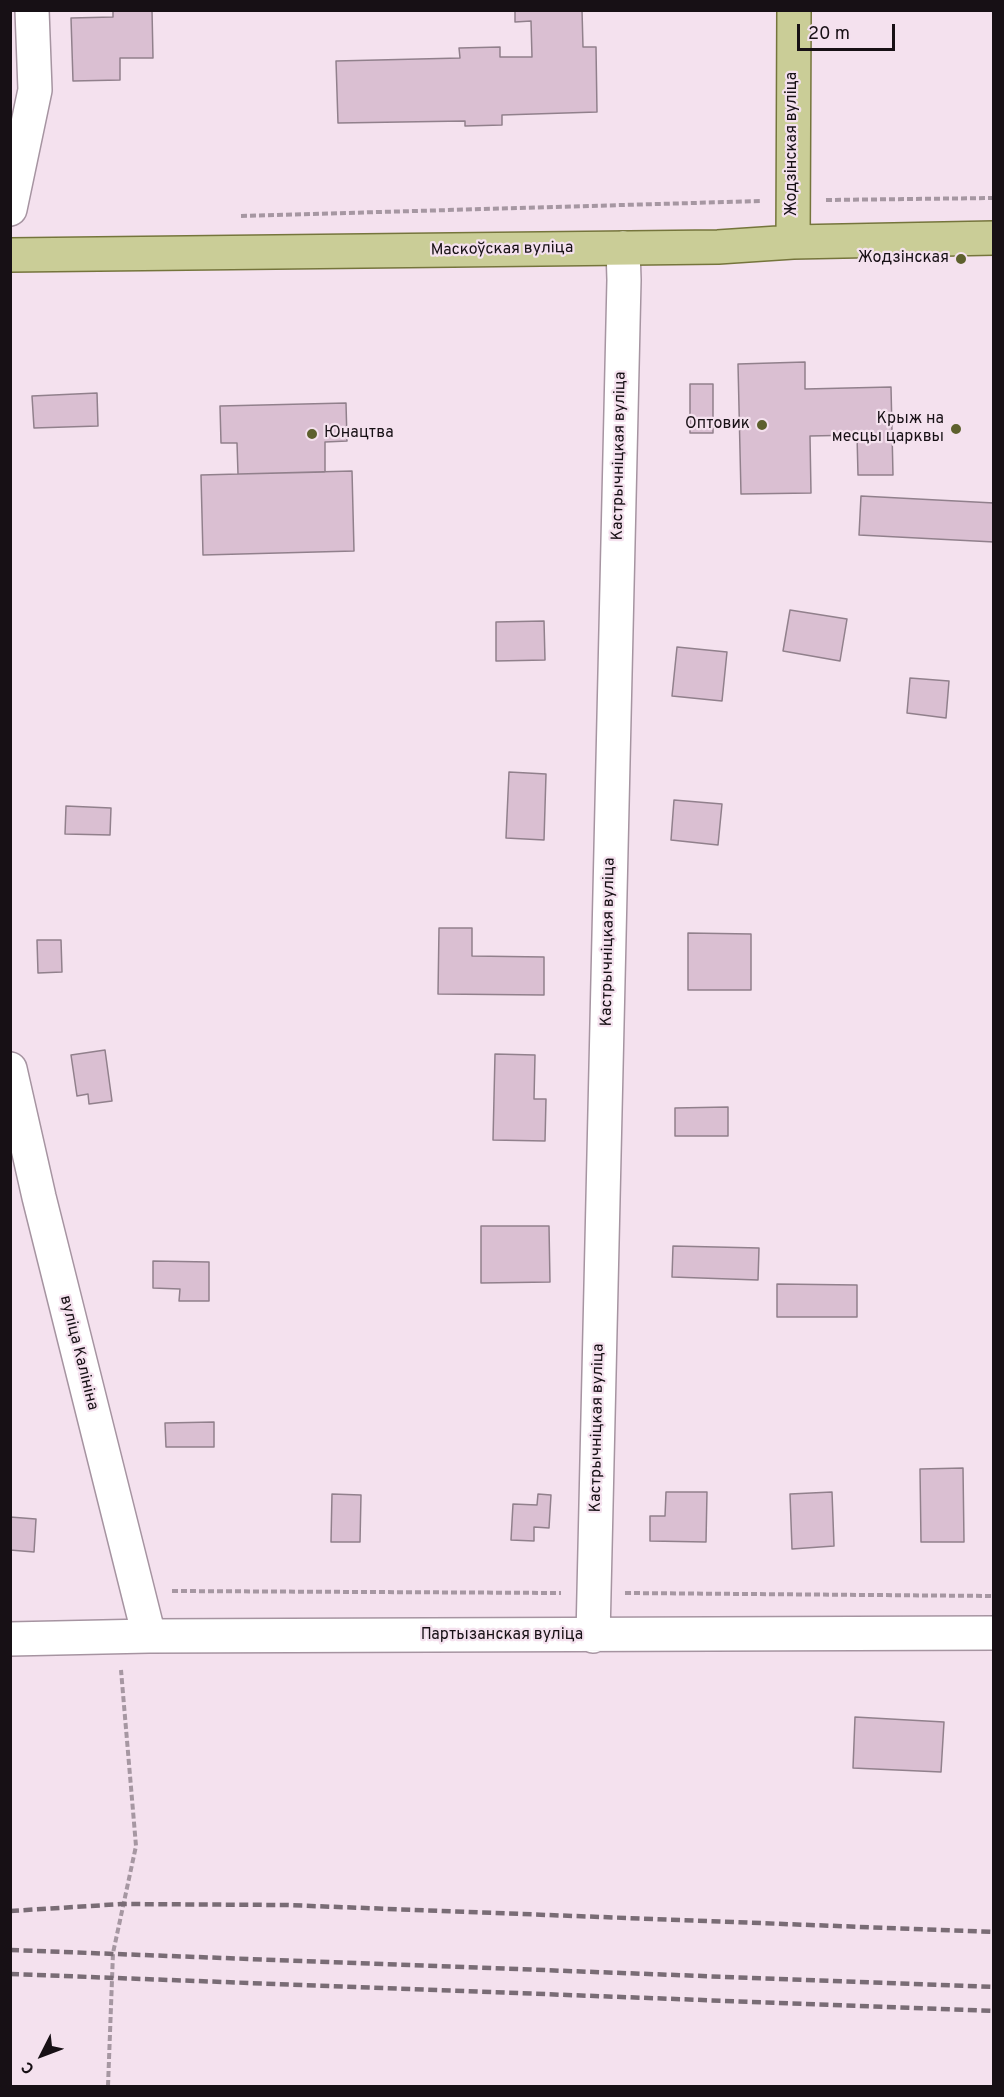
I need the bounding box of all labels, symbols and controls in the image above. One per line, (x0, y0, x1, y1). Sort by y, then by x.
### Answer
scale bar (800, 12, 898, 50)
text: 20 m (808, 23, 850, 46)
street label: Жодзінская вуліца (783, 72, 803, 216)
street label: Маскоўская вуліца (431, 239, 573, 261)
place label: Жодзінская (858, 249, 949, 269)
marker: Жодзінская (954, 252, 968, 266)
street label: Кастрычніцкая вуліца (609, 371, 631, 541)
place label: Крыж на месцы царквы (832, 410, 944, 448)
place label: Оптовик (685, 415, 750, 435)
marker: Оптовик (755, 418, 769, 432)
marker: Крыж на месцы царквы (949, 422, 963, 436)
place label: Юнацтва (324, 424, 394, 444)
marker: Юнацтва (305, 427, 319, 441)
street label: Кастрычніцкая вуліца (598, 857, 620, 1027)
street label: вуліца Калініна (54, 1294, 102, 1412)
street label: Кастрычніцкая вуліца (587, 1343, 609, 1513)
street label: Партызанская вуліца (421, 1626, 583, 1646)
north arrow (12, 2025, 72, 2085)
text: С (18, 2057, 39, 2078)

